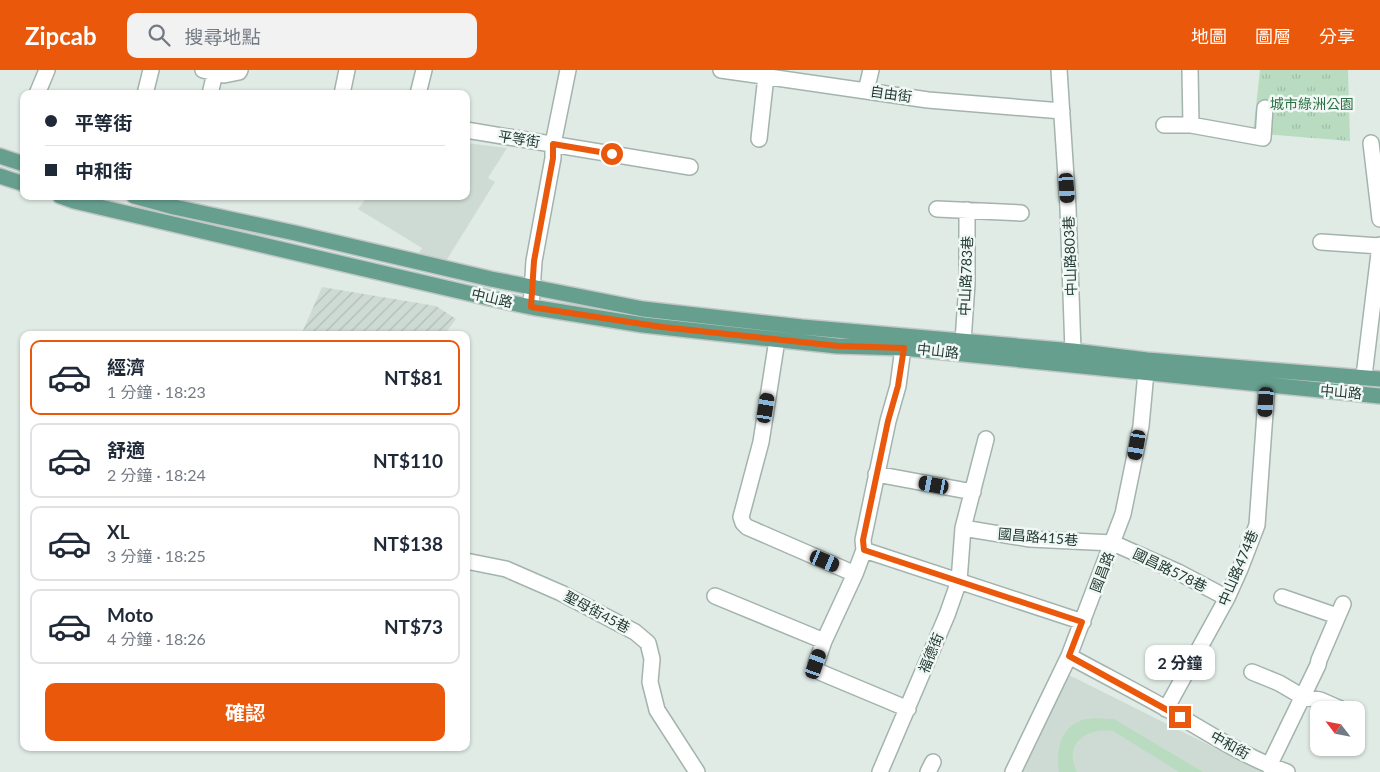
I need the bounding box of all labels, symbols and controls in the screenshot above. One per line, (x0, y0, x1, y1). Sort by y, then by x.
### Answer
search box (127, 13, 477, 58)
text: Zipcab (25, 21, 97, 50)
icon: search (145, 21, 173, 49)
text: 搜尋地點 (185, 25, 261, 48)
text: 地圖 (1191, 25, 1227, 47)
text: 圖層 (1255, 25, 1291, 47)
text: 分享 (1319, 25, 1355, 47)
street label: 自由街 (869, 82, 913, 105)
park label: 城市綠洲公園 (1270, 95, 1354, 112)
text: 平等街 (75, 111, 132, 134)
street label: 平等街 (497, 127, 541, 150)
route start (601, 143, 623, 165)
text: 中和街 (75, 159, 132, 182)
car (1058, 173, 1075, 203)
street label: 中山路803巷 (1060, 216, 1079, 296)
street label: 中山路783巷 (956, 236, 975, 316)
street label: 中山路 (470, 285, 514, 311)
street label: 中山路 (916, 340, 960, 361)
icon: car (47, 355, 92, 400)
text: 經濟 (107, 355, 145, 378)
text: NT$81 (384, 366, 443, 389)
street label: 中山路 (1319, 381, 1363, 402)
text: 1 分鐘 · 18:23 (107, 382, 206, 401)
car (1257, 387, 1274, 417)
car (756, 392, 775, 424)
car (1127, 429, 1146, 461)
icon: car (47, 438, 92, 483)
text: 舒適 (107, 438, 145, 461)
text: NT$110 (373, 449, 443, 472)
text: 2 分鐘 · 18:24 (107, 465, 206, 484)
car (917, 475, 950, 495)
text: XL (107, 520, 130, 543)
icon: car (47, 521, 92, 566)
street label: 國昌路415巷 (997, 525, 1079, 548)
street label: 中山路474巷 (1214, 527, 1261, 608)
text: NT$138 (373, 532, 443, 555)
street label: 國昌路578巷 (1130, 544, 1210, 595)
text: 3 分鐘 · 18:25 (107, 546, 206, 565)
car (808, 548, 841, 574)
street label: 國昌路 (1086, 549, 1117, 594)
street label: 聖母街45巷 (561, 587, 633, 636)
text: Moto (107, 603, 153, 626)
icon: car (47, 604, 92, 649)
text: NT$73 (384, 615, 443, 638)
text: 4 分鐘 · 18:26 (107, 629, 206, 648)
street label: 福德街 (915, 630, 947, 675)
callout: 2 分鐘 (1145, 644, 1215, 680)
car (804, 647, 827, 681)
text: 2 分鐘 (1157, 653, 1203, 672)
button: 確認 (45, 683, 445, 741)
north arrow (1310, 701, 1365, 756)
map controls (1310, 701, 1365, 756)
route end (1169, 706, 1191, 728)
street label: 中和街 (1208, 727, 1253, 762)

